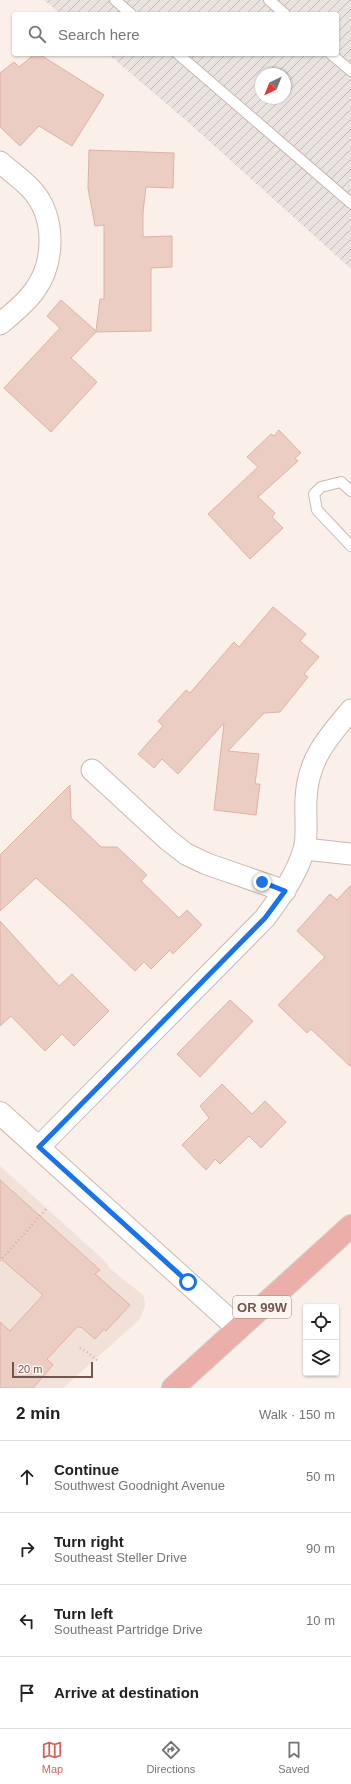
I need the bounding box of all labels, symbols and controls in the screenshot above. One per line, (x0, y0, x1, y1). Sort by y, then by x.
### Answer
search box (12, 12, 339, 56)
icon: search (26, 23, 48, 45)
text: Search here (58, 26, 140, 43)
north arrow (255, 68, 291, 104)
route end (253, 873, 271, 891)
route start (179, 1273, 197, 1291)
road number: OR 99W (233, 1296, 291, 1318)
map controls (303, 1304, 339, 1376)
button: locate (303, 1304, 339, 1340)
button: layers (303, 1340, 339, 1376)
scale bar (12, 1360, 93, 1379)
text: 20 m (18, 1363, 42, 1375)
text: 2 min (16, 1404, 60, 1423)
text: Walk · 150 m (259, 1407, 335, 1422)
text: Continue (54, 1461, 119, 1478)
icon: ahead (16, 1466, 38, 1488)
text: 50 m (306, 1469, 335, 1484)
text: Southwest Goodnight Avenue (54, 1478, 225, 1493)
text: Turn right (54, 1533, 124, 1550)
icon: right (16, 1538, 38, 1560)
text: 90 m (306, 1541, 335, 1556)
text: Southeast Steller Drive (54, 1550, 187, 1565)
text: Turn left (54, 1605, 113, 1622)
icon: left (16, 1610, 38, 1632)
text: 10 m (306, 1613, 335, 1628)
text: Southeast Partridge Drive (54, 1622, 203, 1637)
icon: arrive (16, 1682, 38, 1704)
text: Arrive at destination (54, 1684, 199, 1701)
tab: Map (41, 1739, 63, 1775)
tab: Directions (146, 1739, 195, 1775)
tab: Saved (278, 1739, 309, 1775)

